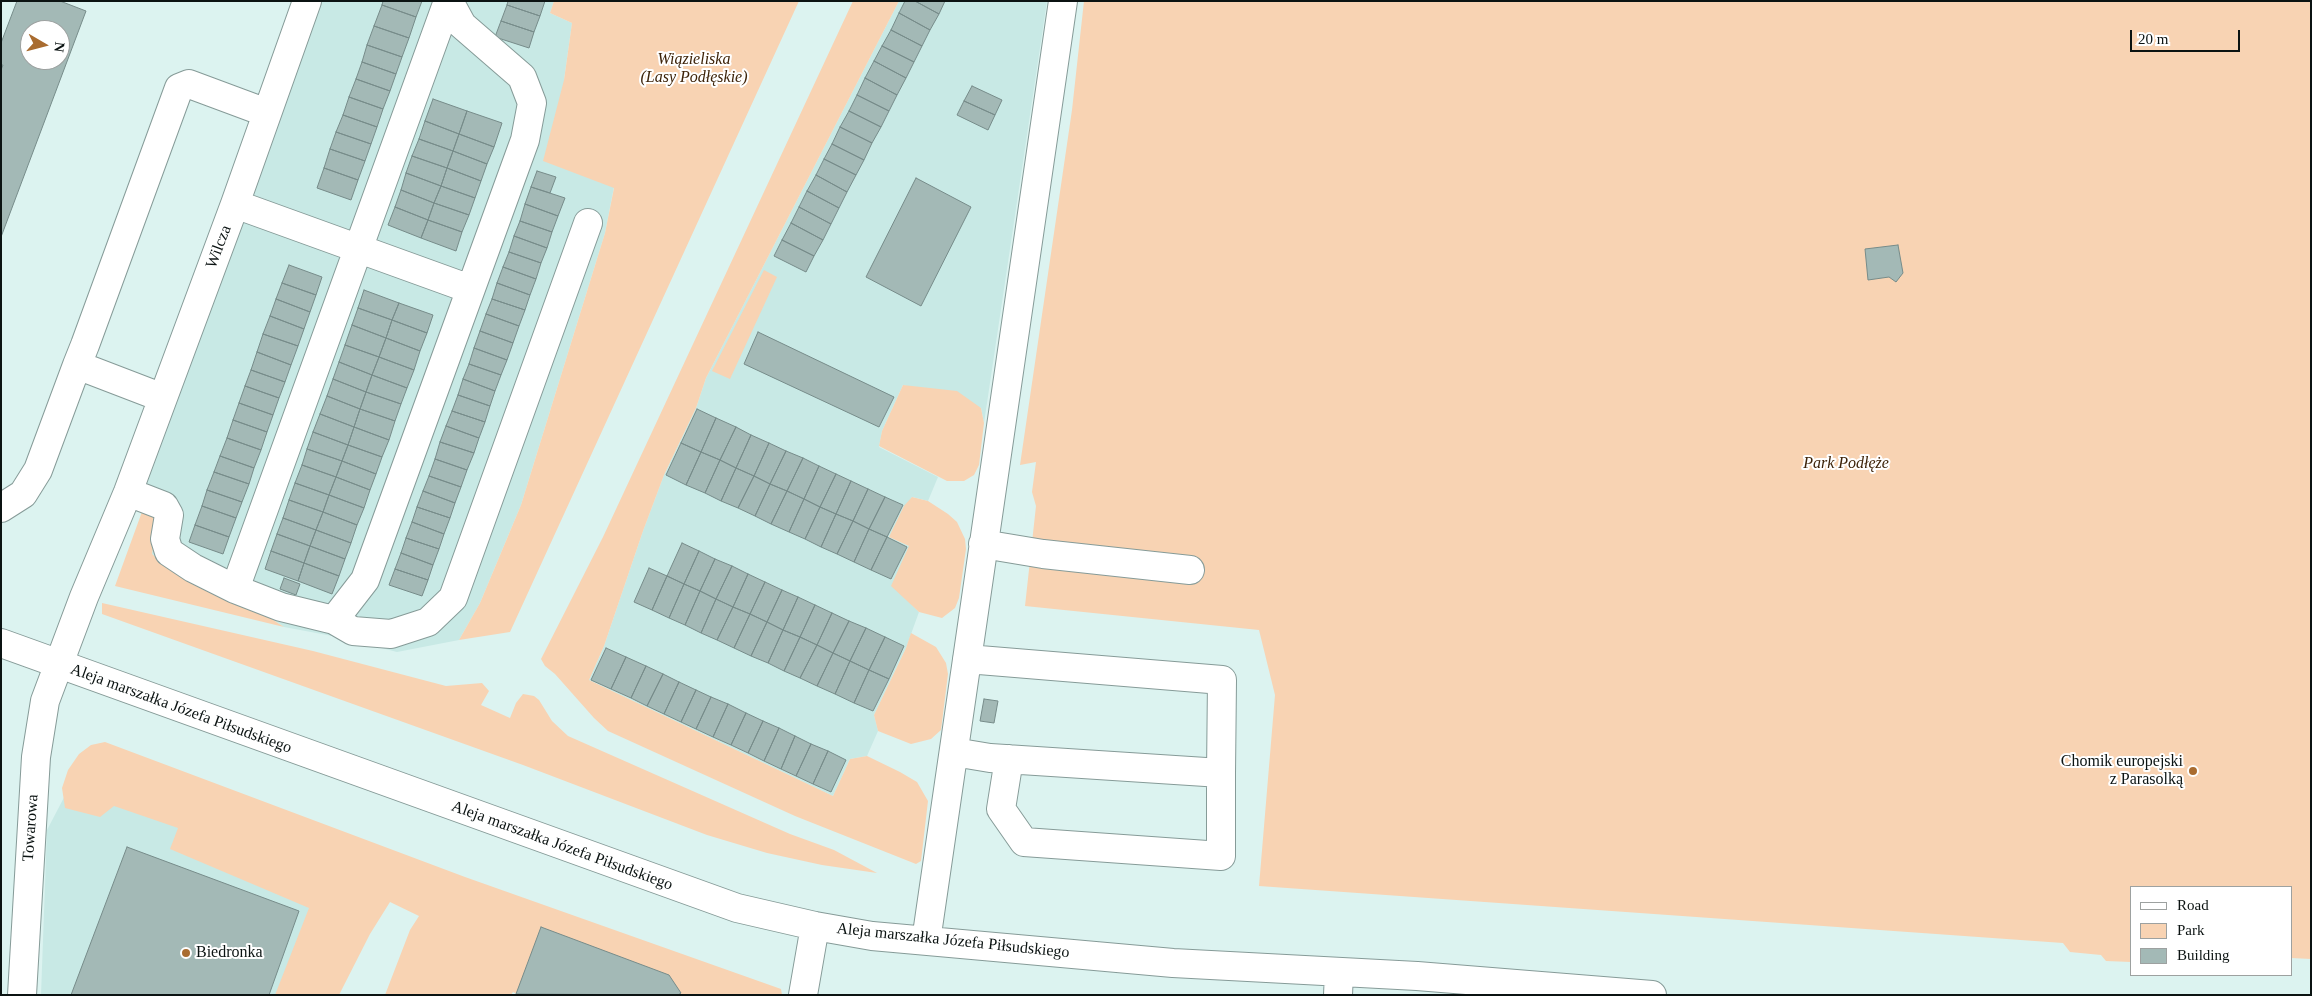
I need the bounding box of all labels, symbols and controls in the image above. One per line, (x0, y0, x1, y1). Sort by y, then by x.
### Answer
north arrow (20, 20, 70, 70)
scale bar (2132, 20, 2242, 52)
text: 20 m (2138, 31, 2168, 47)
text: N (51, 41, 67, 53)
park label: Wiązieliska (Lasy Podłęskie) (640, 50, 748, 88)
street label: Wilcza (202, 223, 236, 271)
park label: Park Podłęże (1803, 454, 1889, 474)
street label: Aleja marszałka Józefa Piłsudskiego (68, 660, 294, 758)
place label: Chomik europejski z Parasolką (2061, 752, 2183, 790)
marker: Chomik europejski z Parasolką (2187, 765, 2199, 777)
street label: Towarowa (19, 794, 43, 862)
street label: Aleja marszałka Józefa Piłsudskiego (449, 797, 675, 895)
legend (2130, 886, 2292, 976)
text: Road (2177, 897, 2209, 913)
street label: Aleja marszałka Józefa Piłsudskiego (836, 919, 1070, 963)
text: Park (2177, 922, 2205, 938)
place label: Biedronka (196, 943, 263, 963)
marker: Biedronka (180, 947, 192, 959)
text: Building (2177, 947, 2230, 963)

